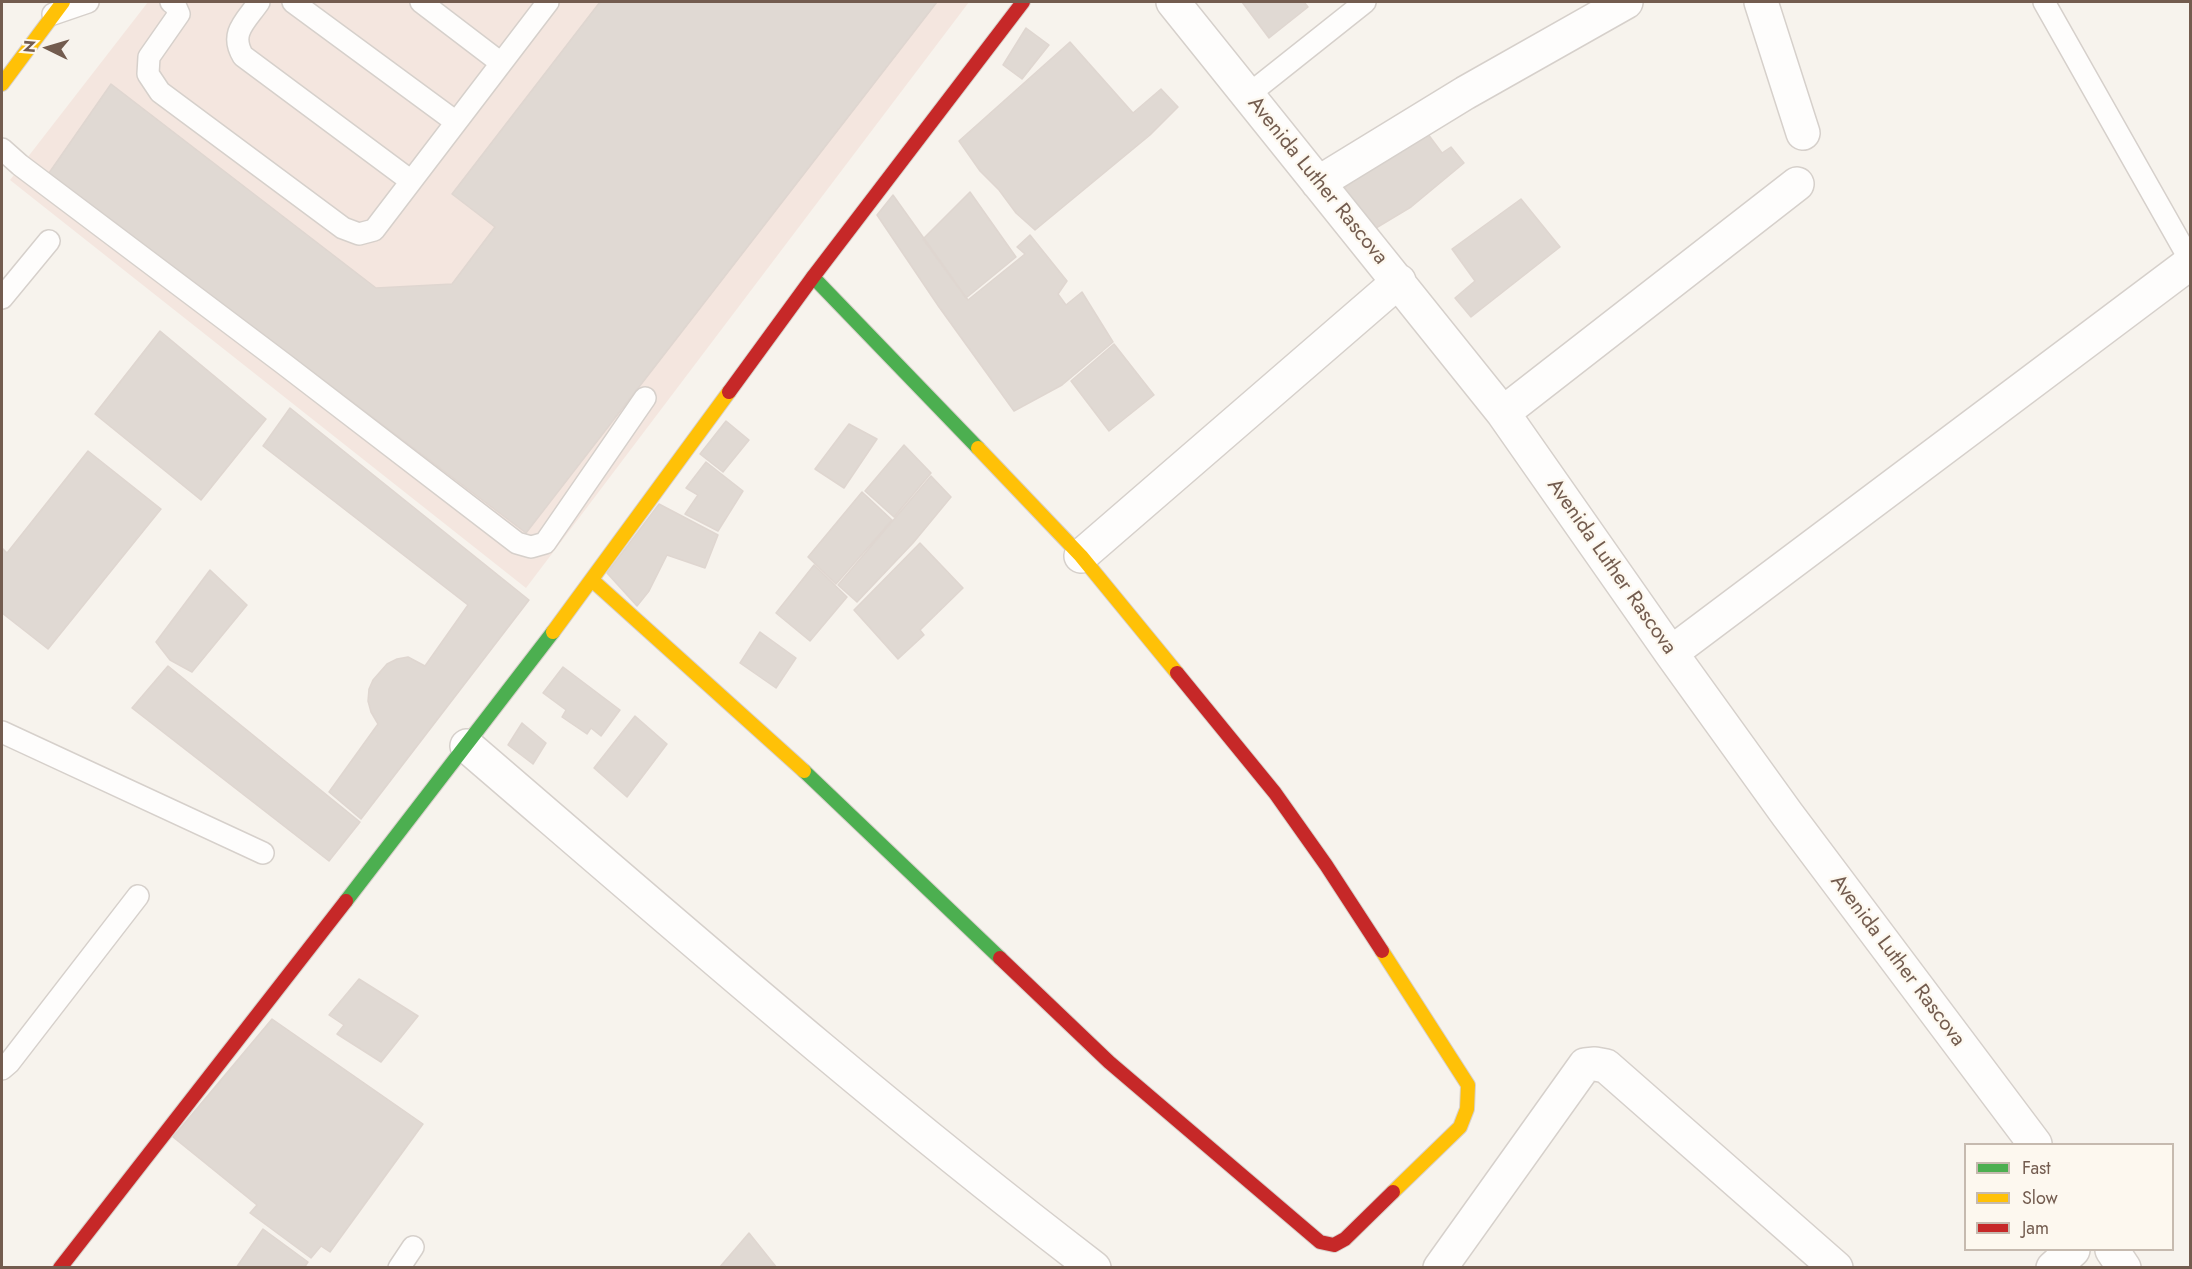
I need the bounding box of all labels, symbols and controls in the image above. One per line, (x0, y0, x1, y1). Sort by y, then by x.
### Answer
north arrow (18, 18, 78, 78)
text: N (18, 39, 42, 54)
street label: Avenida Luther Rascova (1242, 92, 1392, 270)
street label: Avenida Luther Rascova (1541, 474, 1681, 660)
street label: Avenida Luther Rascova (1824, 870, 1970, 1052)
legend (1964, 1143, 2174, 1251)
text: Fast (2022, 1155, 2051, 1181)
text: Slow (2022, 1185, 2058, 1211)
text: Jam (2022, 1215, 2049, 1241)

